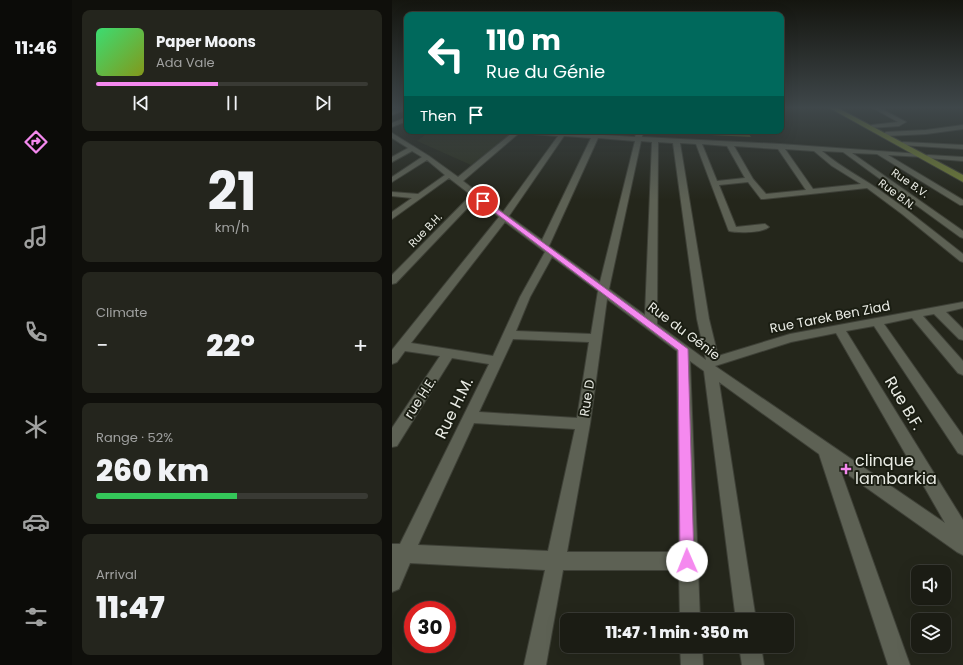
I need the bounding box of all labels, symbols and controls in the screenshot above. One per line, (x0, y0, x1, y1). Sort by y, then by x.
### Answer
text: 110 m (486, 21, 561, 60)
icon: left (420, 28, 472, 80)
text: Paper Moons (156, 31, 256, 52)
text: 11:46 (15, 35, 57, 60)
text: Ada Vale (156, 53, 215, 72)
text: Rue du Génie (486, 59, 605, 84)
icon: previous (130, 92, 152, 114)
icon: pause (221, 92, 243, 114)
icon: next (312, 92, 334, 114)
icon: arrive (465, 104, 487, 126)
text: Then (420, 105, 457, 126)
icon: directions (22, 128, 50, 156)
text: 21 (207, 155, 257, 228)
street label: Rue B.V. (888, 164, 932, 202)
street label: Rue B.N. (875, 175, 919, 213)
pin (466, 184, 500, 218)
icon: arrive (472, 190, 494, 212)
street label: Rue B.H. (404, 209, 446, 251)
text: km/h (215, 218, 249, 237)
icon: music (22, 223, 50, 251)
street label: Rue Tarek Ben Ziad (768, 296, 892, 338)
street label: Rue du Génie (644, 298, 724, 364)
text: Climate (96, 303, 147, 322)
icon: phone (22, 318, 50, 346)
text: 22° (206, 324, 255, 367)
text: − (96, 330, 108, 361)
text: + (353, 330, 368, 361)
street label: Rue B.F. (879, 372, 929, 434)
street label: rue H.E. (400, 373, 441, 422)
street label: Rue H.M. (429, 373, 479, 443)
street label: Rue D (575, 378, 599, 418)
icon: climate (22, 413, 50, 441)
text: Range · 52% (96, 428, 173, 447)
text: 260 km (96, 449, 209, 492)
place label: clinque lambarkia (855, 449, 937, 490)
marker: clinque lambarkia (840, 463, 852, 475)
icon: car (22, 508, 50, 536)
position arrow (666, 540, 708, 582)
text: Arrival (96, 565, 137, 584)
map controls (911, 565, 951, 653)
button: sound (911, 565, 951, 605)
text: 11:47 (96, 586, 165, 629)
speed limit sign: 30 (404, 601, 456, 653)
icon: filters (22, 603, 50, 631)
button: layers (911, 613, 951, 653)
text: 11:47 · 1 min · 350 m (606, 622, 748, 643)

